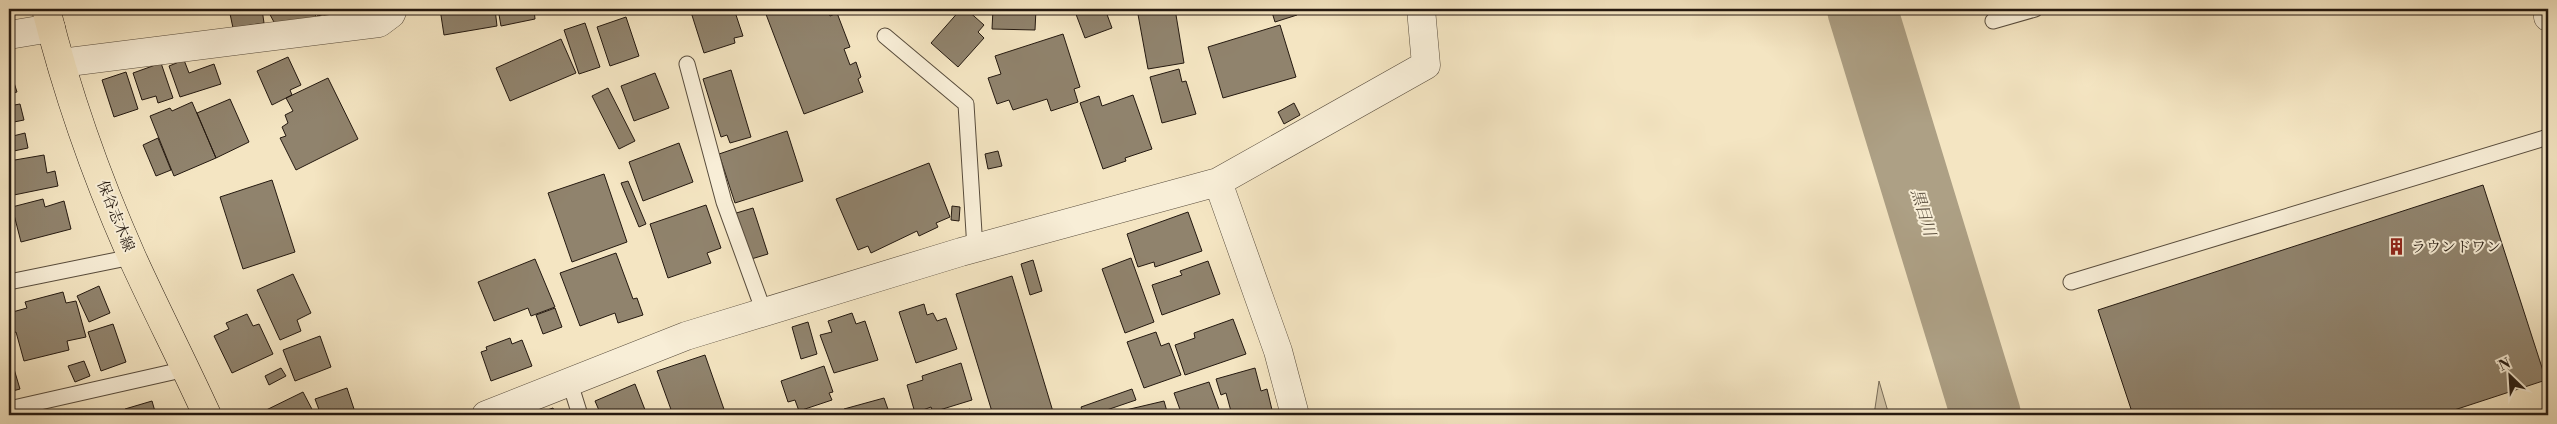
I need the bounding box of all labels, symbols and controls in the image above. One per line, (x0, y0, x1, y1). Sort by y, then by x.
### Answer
street label: 保谷志木線 (93, 178, 138, 255)
water label: 黒目川 (1906, 186, 1940, 240)
building icon: ラウンドワン (2387, 237, 2407, 257)
place label: ラウンドワン (2411, 238, 2501, 257)
north arrow (2484, 352, 2534, 402)
text: N (2496, 355, 2514, 376)

